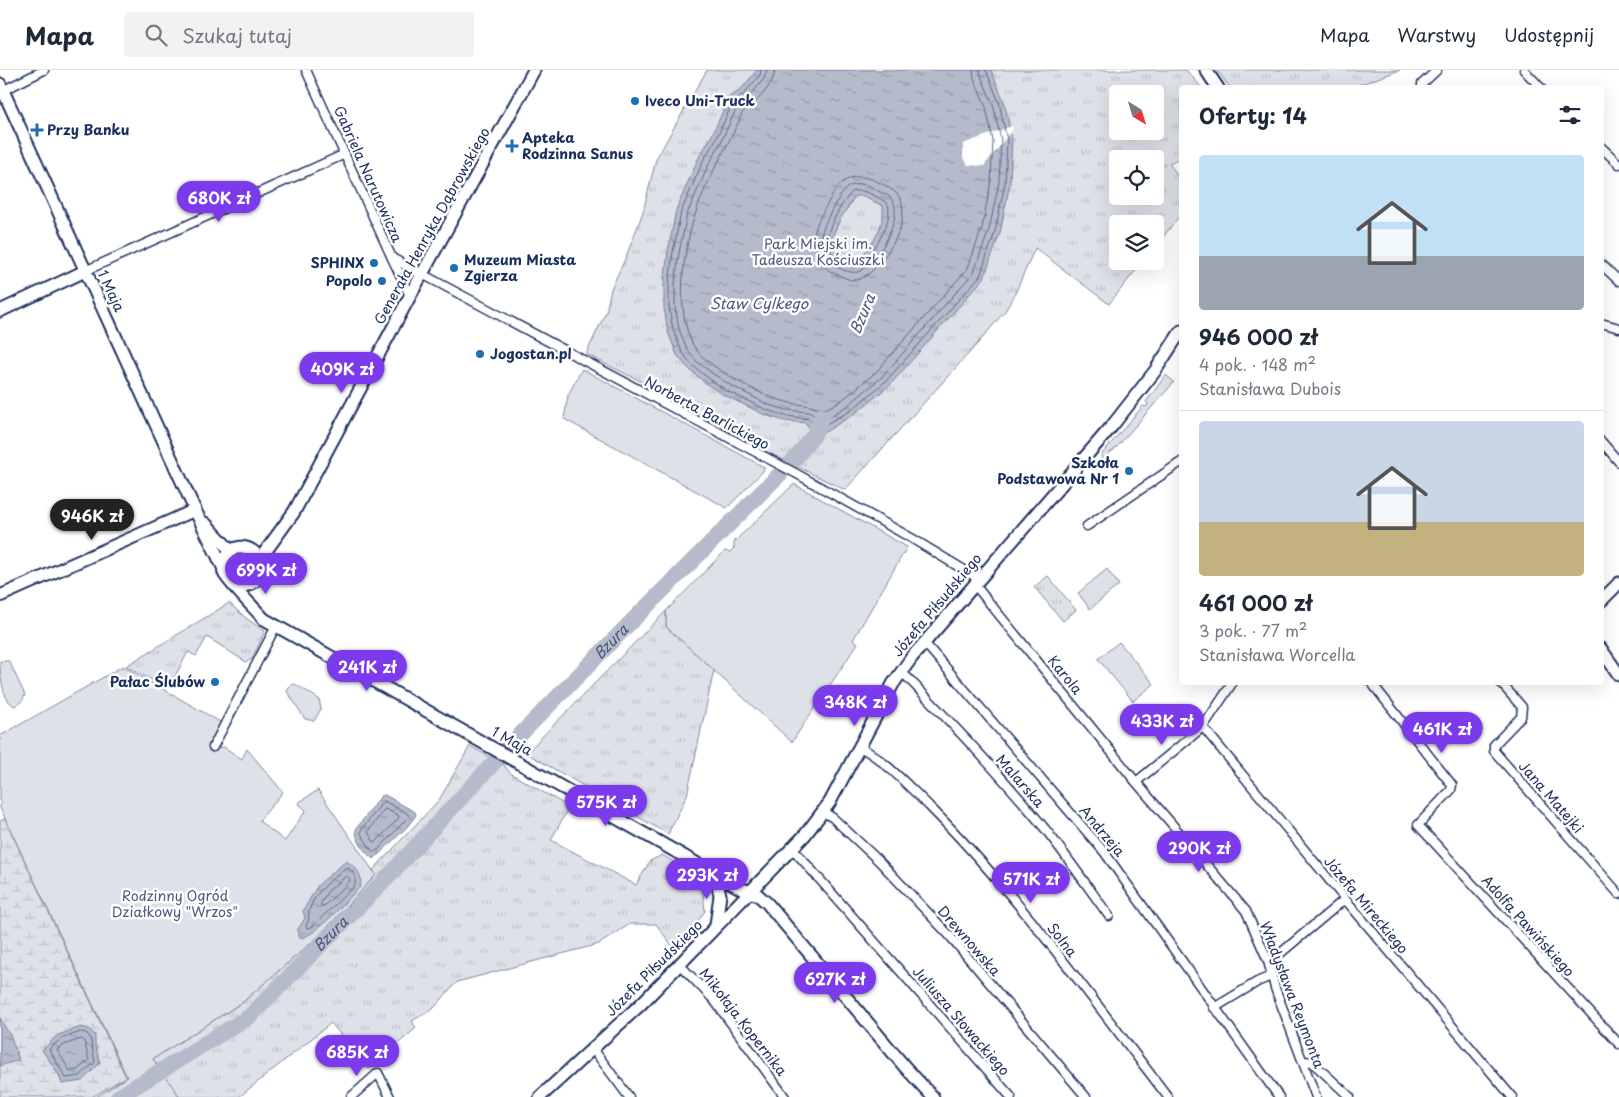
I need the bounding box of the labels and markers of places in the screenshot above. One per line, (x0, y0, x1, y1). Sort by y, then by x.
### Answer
place label: Iveco Uni-Truck (645, 90, 755, 111)
marker: Iveco Uni-Truck (629, 95, 641, 107)
place label: Przy Banku (47, 119, 129, 140)
marker: Przy Banku (31, 124, 43, 136)
place label: Apteka Rodzinna Sanus (522, 127, 633, 164)
marker: Apteka Rodzinna Sanus (506, 140, 518, 152)
pin: 680K zł (173, 180, 265, 223)
place label: Muzeum Miasta Zgierza (464, 249, 576, 286)
place label: SPHINX (310, 252, 364, 273)
marker: SPHINX (368, 257, 380, 269)
marker: Muzeum Miasta Zgierza (448, 262, 460, 274)
place label: Popolo (326, 270, 372, 291)
marker: Popolo (376, 275, 388, 287)
place label: Jogostan.pl (490, 343, 572, 364)
marker: Jogostan.pl (474, 348, 486, 360)
pin: 409K zł (296, 352, 388, 394)
place label: Szkoła Podstawowa Nr 1 (997, 452, 1120, 489)
marker: Szkoła Podstawowa Nr 1 (1123, 465, 1135, 477)
pin: 946K zł (46, 498, 138, 541)
pin: 699K zł (220, 552, 312, 595)
pin: 241K zł (321, 650, 413, 692)
place label: Pałac Ślubów (110, 671, 205, 692)
marker: Pałac Ślubów (209, 676, 221, 688)
pin: 348K zł (809, 684, 901, 727)
pin: 433K zł (1116, 704, 1208, 746)
pin: 461K zł (1396, 712, 1488, 754)
pin: 575K zł (560, 784, 652, 827)
pin: 290K zł (1153, 830, 1245, 873)
pin: 293K zł (661, 858, 753, 900)
pin: 571K zł (985, 862, 1077, 904)
pin: 627K zł (789, 962, 881, 1004)
pin: 685K zł (311, 1034, 403, 1077)

